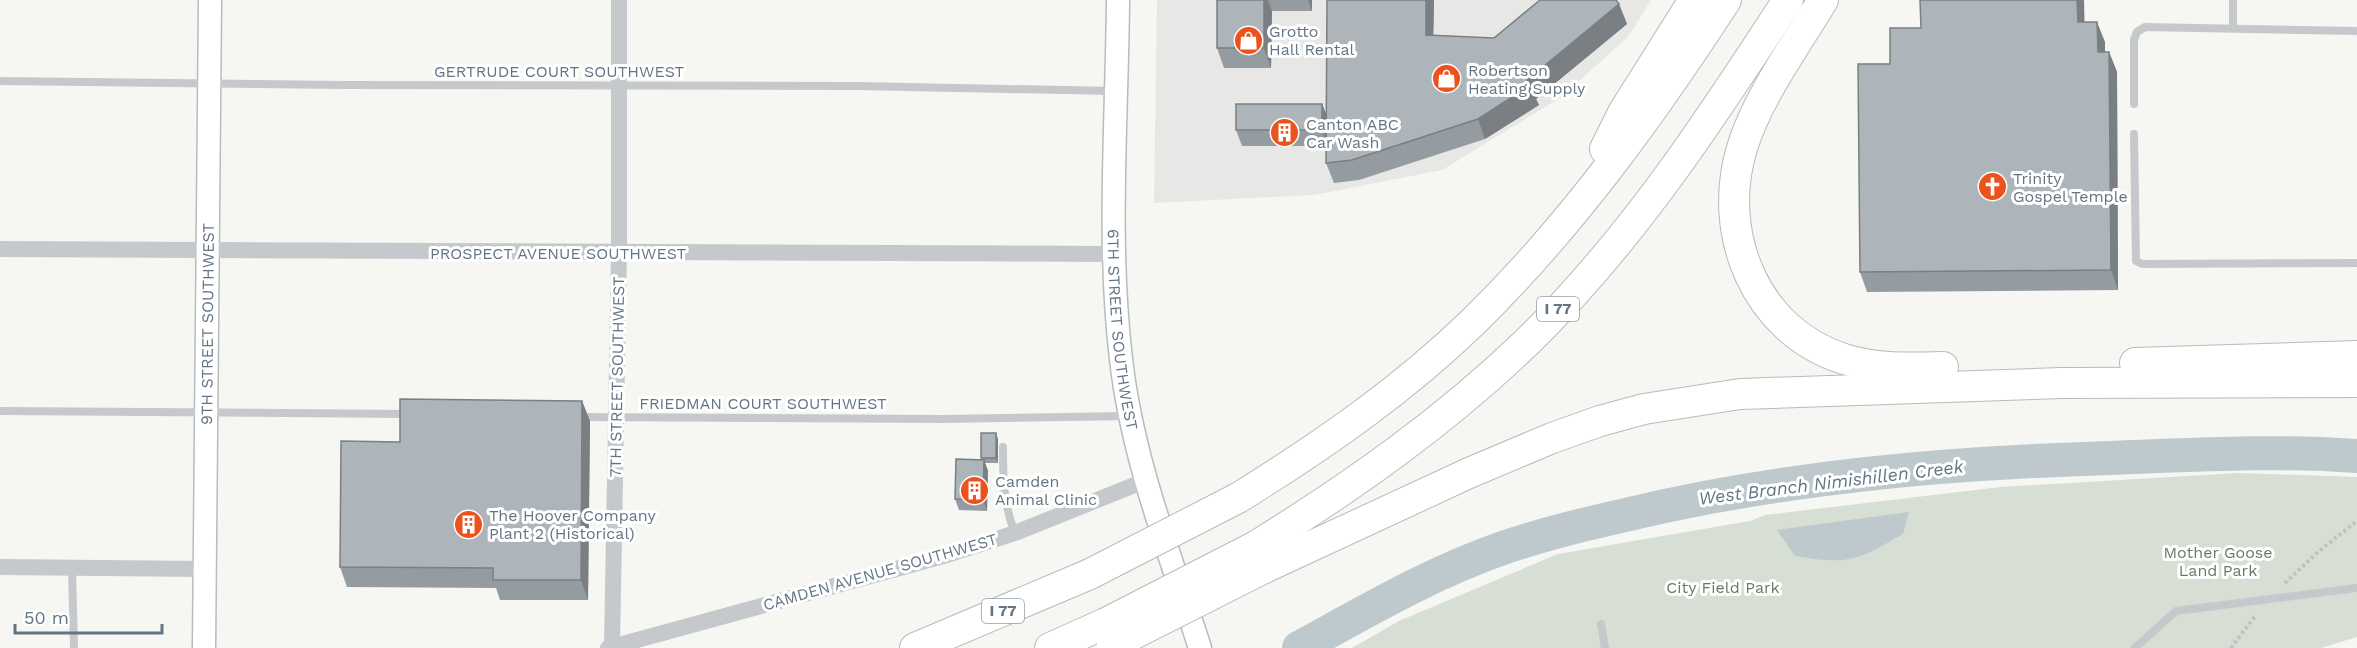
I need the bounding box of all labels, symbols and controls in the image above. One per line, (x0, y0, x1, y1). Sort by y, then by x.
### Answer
place label: Grotto Hall Rental (1269, 22, 1355, 59)
shop icon: Grotto Hall Rental (1232, 24, 1264, 56)
place label: Robertson Heating Supply (1468, 61, 1586, 98)
street label: GERTRUDE COURT SOUTHWEST (434, 62, 684, 81)
shop icon: Robertson Heating Supply (1431, 63, 1463, 95)
place label: Canton ABC Car Wash (1306, 115, 1399, 152)
building icon: Canton ABC Car Wash (1269, 117, 1301, 149)
place label: Trinity Gospel Temple (2013, 169, 2128, 206)
church icon: Trinity Gospel Temple (1976, 171, 2008, 203)
street label: 9TH STREET SOUTHWEST (197, 223, 217, 425)
street label: 6TH STREET SOUTHWEST (1104, 229, 1142, 432)
street label: PROSPECT AVENUE SOUTHWEST (430, 244, 686, 263)
street label: 7TH STREET SOUTHWEST (606, 276, 628, 478)
road number: I 77 (1537, 297, 1579, 321)
street label: FRIEDMAN COURT SOUTHWEST (639, 394, 887, 413)
water label: West Branch Nimishillen Creek (1697, 455, 1966, 509)
place label: Camden Animal Clinic (995, 472, 1097, 509)
building icon: Camden Animal Clinic (958, 474, 990, 506)
place label: The Hoover Company Plant 2 (Historical) (489, 506, 657, 543)
building icon: The Hoover Company Plant 2 (Historical) (452, 508, 484, 540)
street label: CAMDEN AVENUE SOUTHWEST (761, 529, 999, 615)
park label: Mother Goose Land Park (2164, 543, 2272, 580)
park label: City Field Park (1666, 578, 1780, 597)
scale bar (15, 597, 162, 635)
road number: I 77 (982, 599, 1024, 623)
text: 50 m (24, 607, 69, 628)

